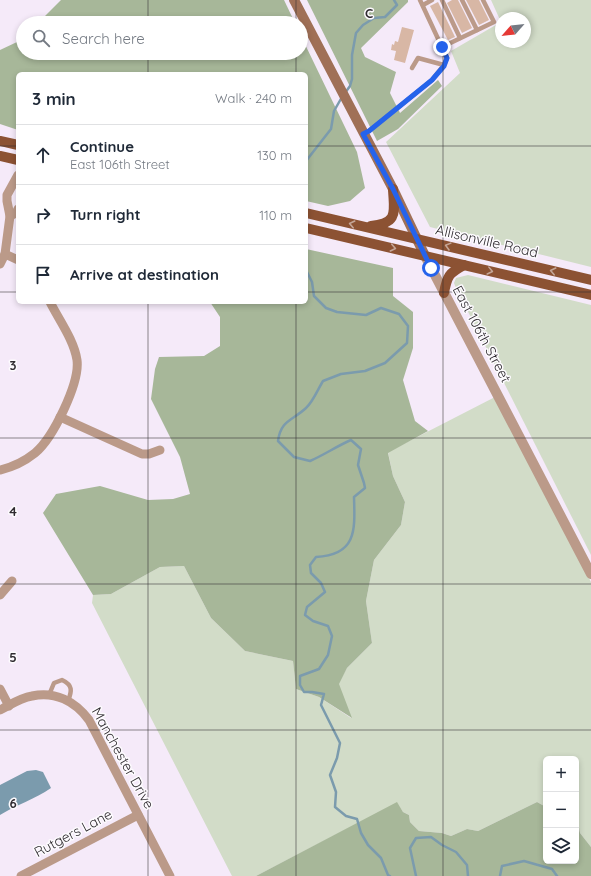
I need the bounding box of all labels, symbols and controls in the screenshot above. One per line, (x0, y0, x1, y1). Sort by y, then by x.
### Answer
text: C (365, 5, 373, 21)
north arrow (495, 12, 531, 48)
search box (16, 16, 308, 60)
icon: search (30, 27, 52, 49)
text: Search here (62, 29, 145, 48)
route end (433, 38, 451, 56)
text: 3 min (32, 88, 76, 109)
text: Walk · 240 m (215, 90, 292, 106)
text: Continue (70, 137, 134, 156)
icon: ahead (32, 144, 54, 166)
text: 130 m (257, 147, 292, 163)
text: East 106th Street (70, 156, 170, 172)
icon: right (32, 204, 54, 226)
text: Turn right (70, 205, 141, 224)
text: 110 m (259, 207, 292, 223)
one-way arrow (349, 220, 355, 228)
street label: Allisonville Road (434, 220, 540, 262)
one-way arrow (445, 242, 452, 251)
one-way arrow (390, 244, 396, 252)
route start (422, 259, 440, 277)
icon: arrive (32, 264, 54, 286)
text: Arrive at destination (70, 265, 219, 284)
one-way arrow (487, 267, 493, 275)
one-way arrow (550, 268, 556, 276)
street label: East 106th Street (449, 282, 515, 386)
text: 3 (10, 357, 17, 373)
text: 4 (9, 503, 17, 519)
text: 5 (9, 649, 17, 665)
street label: Manchester Drive (88, 704, 158, 812)
map controls (543, 756, 579, 864)
button: + (543, 756, 579, 792)
button: − (543, 792, 579, 828)
text: 6 (9, 795, 17, 811)
street label: Rutgers Lane (31, 805, 115, 861)
button: layers (543, 828, 579, 864)

